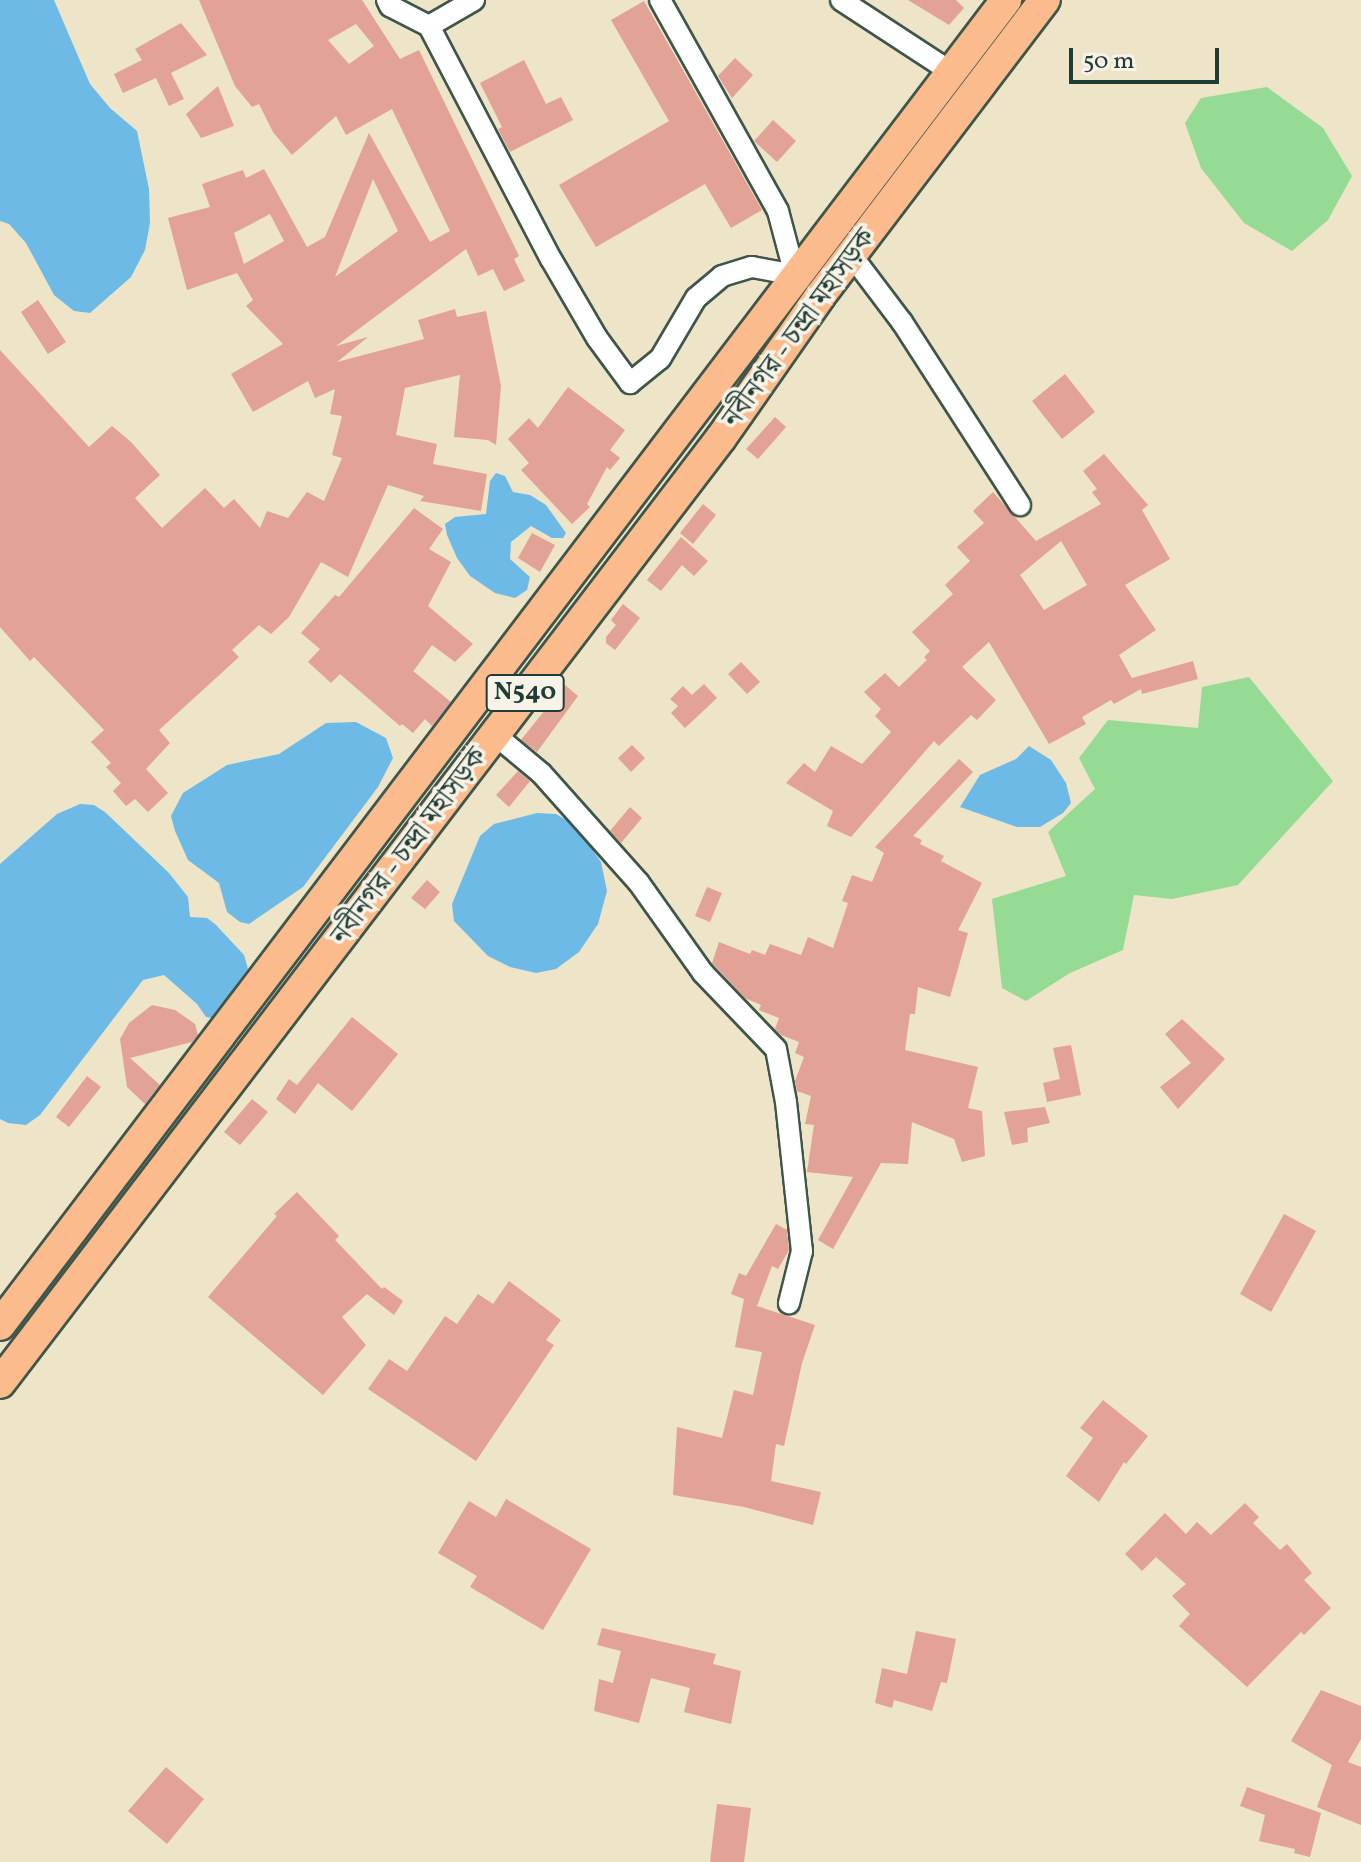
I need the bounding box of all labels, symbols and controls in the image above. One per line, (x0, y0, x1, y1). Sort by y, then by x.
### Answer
scale bar (1073, 32, 1223, 82)
text: 50 m (1083, 45, 1135, 79)
street label: নবীনগর - চন্দ্রা মহাসড়ক (716, 222, 884, 436)
road number: N540 (485, 671, 565, 715)
street label: নবীনগর - চন্দ্রা মহাসড়ক (325, 741, 495, 953)

